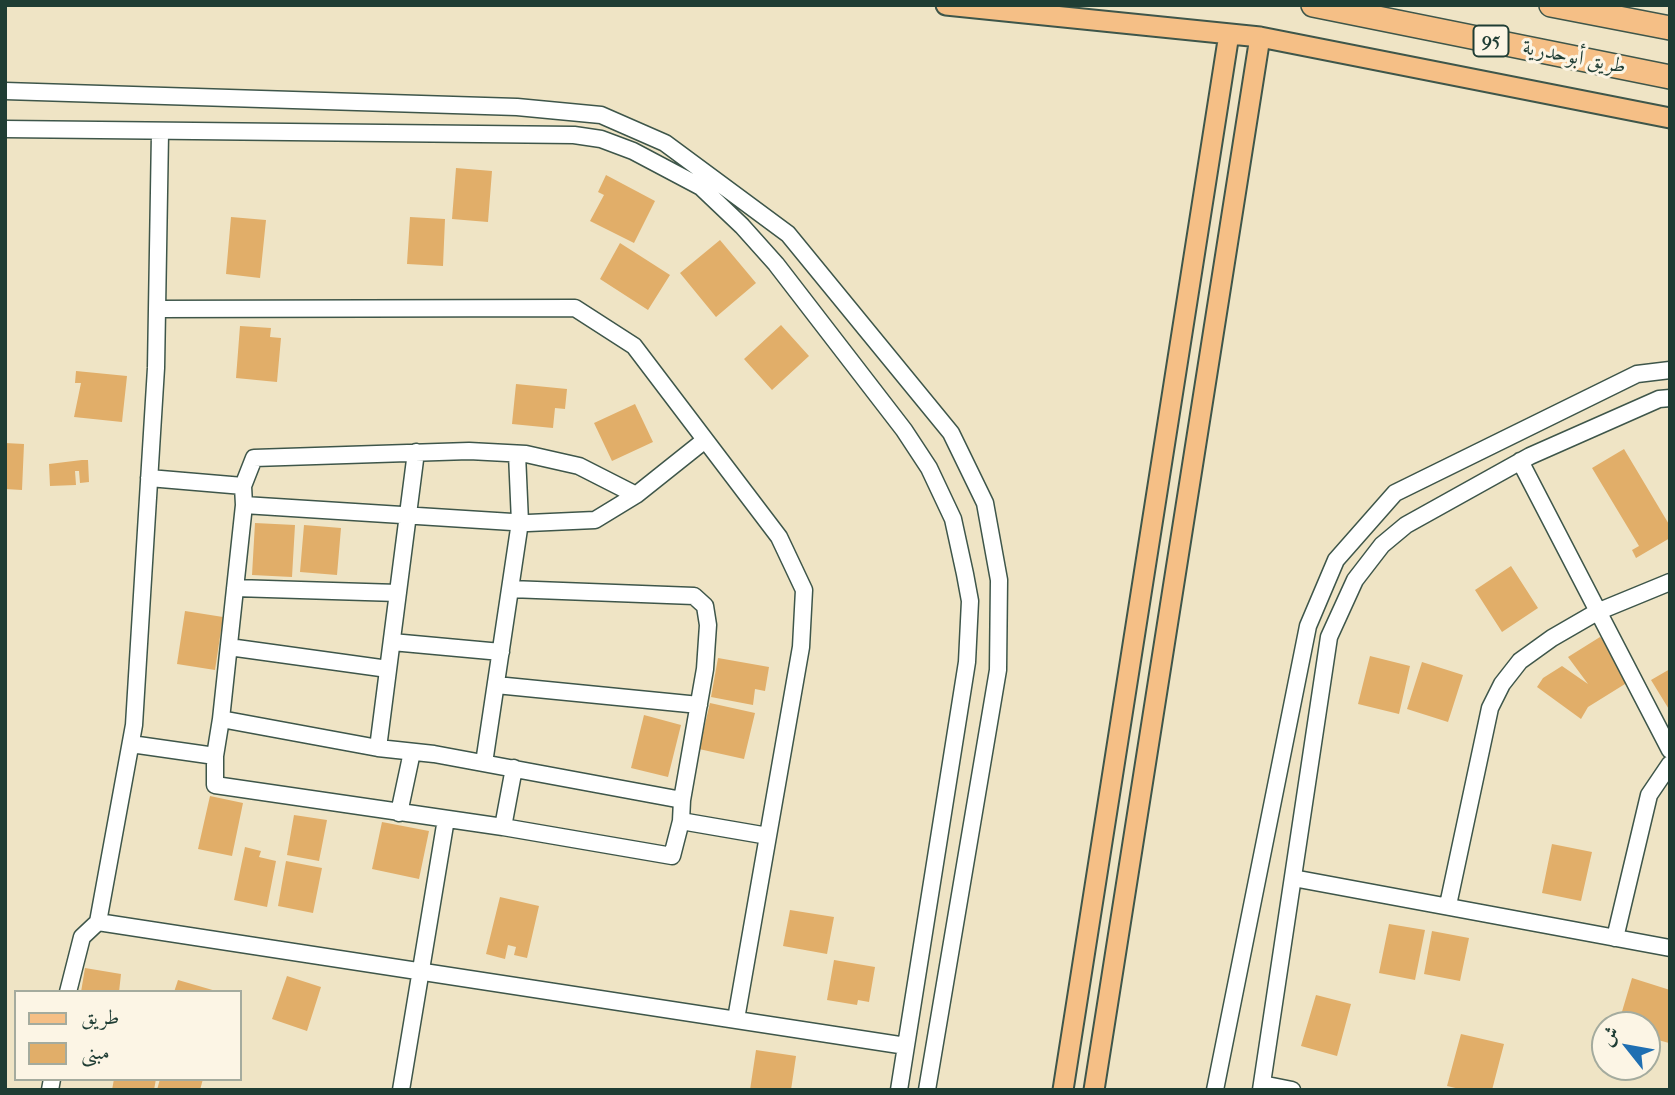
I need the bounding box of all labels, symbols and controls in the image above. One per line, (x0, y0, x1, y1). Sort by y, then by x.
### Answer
road number: 95 (1474, 25, 1508, 56)
street label: طريق أبوحدرية (1520, 36, 1628, 80)
legend (14, 990, 242, 1081)
text: طريق (81, 1005, 119, 1029)
north arrow (1591, 1011, 1661, 1081)
text: ش (1595, 1022, 1624, 1050)
text: مبنى (81, 1040, 110, 1064)

